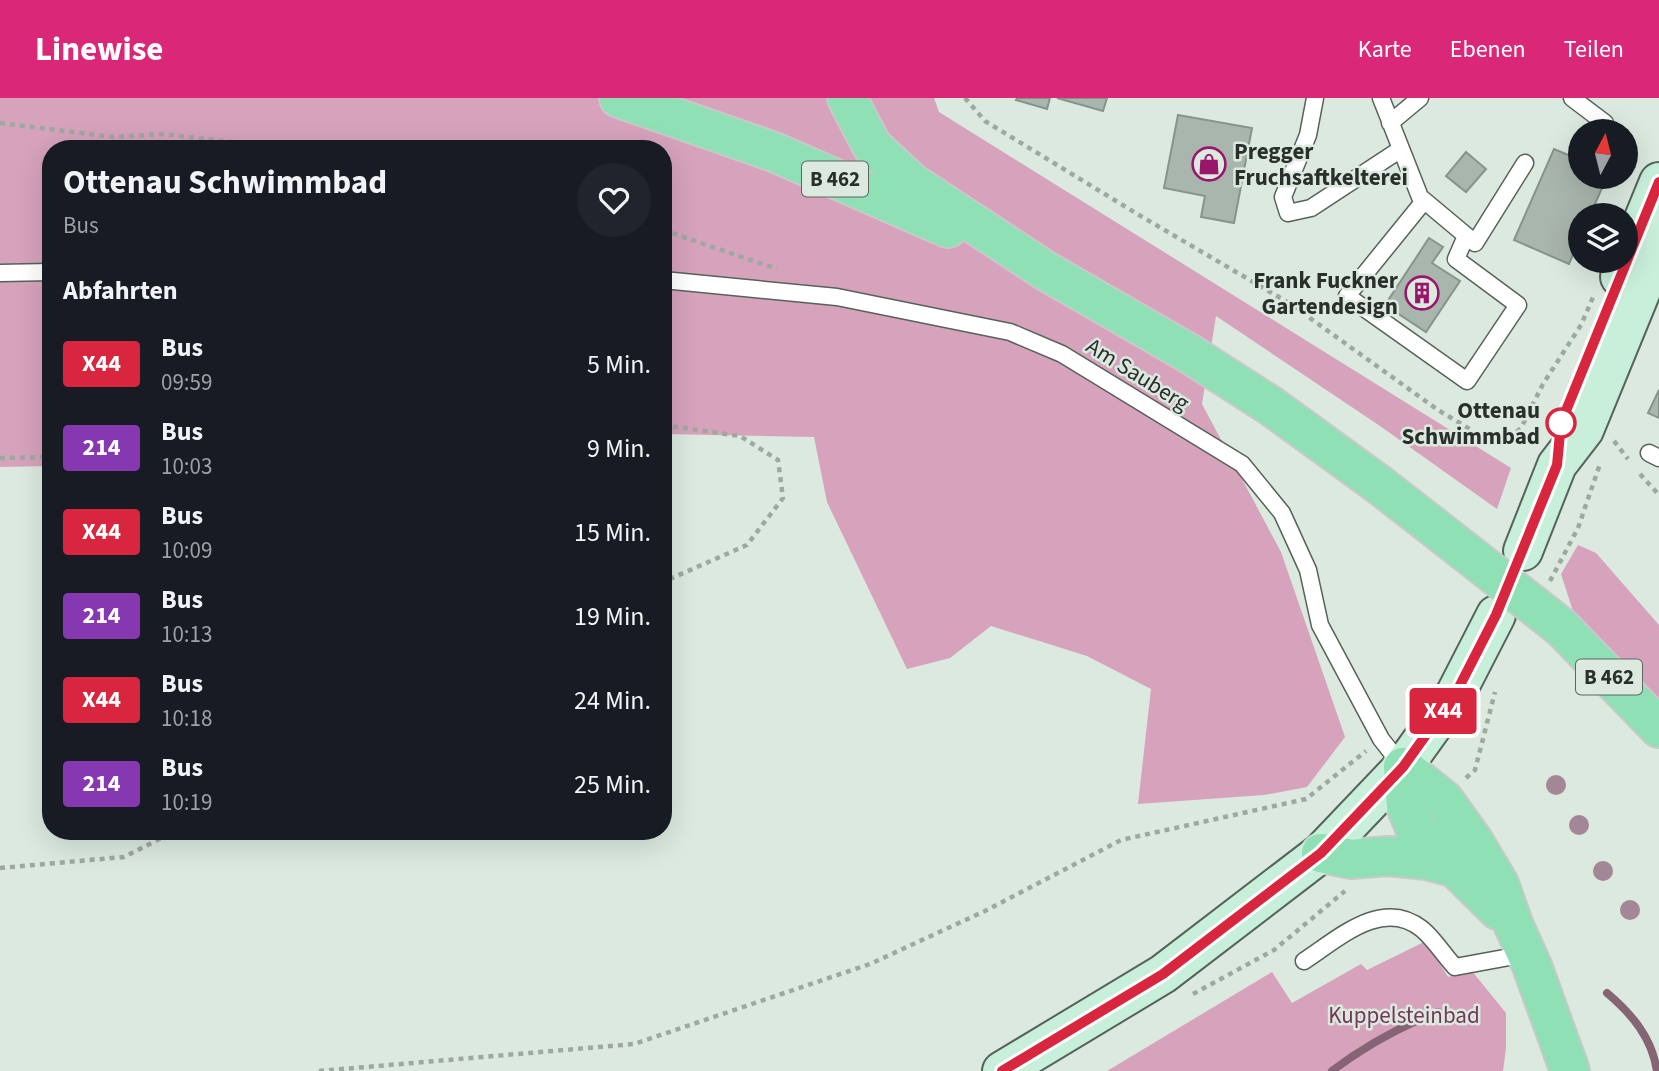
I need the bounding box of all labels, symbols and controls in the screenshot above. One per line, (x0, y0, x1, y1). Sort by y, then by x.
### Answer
text: Linewise (35, 26, 163, 73)
text: Karte (1358, 32, 1412, 67)
text: Ebenen (1450, 32, 1526, 67)
text: Teilen (1564, 32, 1624, 67)
north arrow (1568, 119, 1638, 189)
map controls (1568, 119, 1638, 273)
place label: Pregger Fruchsaftkelterei (1234, 135, 1408, 194)
shop icon: Pregger Fruchsaftkelterei (1190, 145, 1228, 183)
text: Ottenau Schwimmbad (63, 159, 387, 206)
road number: B 462 (802, 162, 868, 196)
button: heart (577, 163, 651, 237)
button: layers (1568, 203, 1638, 273)
text: Bus (63, 209, 99, 242)
place label: Frank Fuckner Gartendesign (1253, 264, 1399, 323)
text: Abfahrten (63, 272, 178, 309)
building icon: Frank Fuckner Gartendesign (1403, 274, 1441, 312)
text: Bus (161, 329, 203, 366)
street label: Am Sauberg (1080, 330, 1196, 419)
text: X44 (82, 346, 121, 381)
text: 5 Min. (587, 346, 651, 383)
text: 09:59 (161, 366, 212, 399)
place label: Ottenau Schwimmbad (1401, 394, 1540, 453)
marker: Ottenau Schwimmbad (1546, 408, 1576, 438)
text: Bus (161, 413, 203, 450)
text: 214 (82, 430, 121, 465)
text: 9 Min. (587, 430, 651, 467)
text: 10:03 (161, 450, 212, 483)
text: Bus (161, 497, 203, 534)
text: X44 (82, 514, 121, 549)
text: 15 Min. (574, 514, 651, 551)
text: 10:09 (161, 534, 212, 567)
text: Bus (161, 581, 203, 618)
text: 214 (82, 598, 121, 633)
text: 19 Min. (574, 598, 651, 635)
text: 10:13 (161, 618, 212, 651)
road number: B 462 (1576, 660, 1642, 694)
text: Bus (161, 665, 203, 702)
text: X44 (82, 682, 121, 717)
text: 24 Min. (574, 682, 651, 719)
line badge: X44 (1403, 688, 1483, 734)
text: X44 (1424, 693, 1462, 728)
text: 10:18 (161, 702, 212, 735)
text: Bus (161, 749, 203, 786)
text: 214 (82, 766, 121, 801)
text: 25 Min. (574, 766, 651, 803)
text: 10:19 (161, 786, 212, 819)
park label: Kuppelsteinbad (1328, 999, 1480, 1032)

